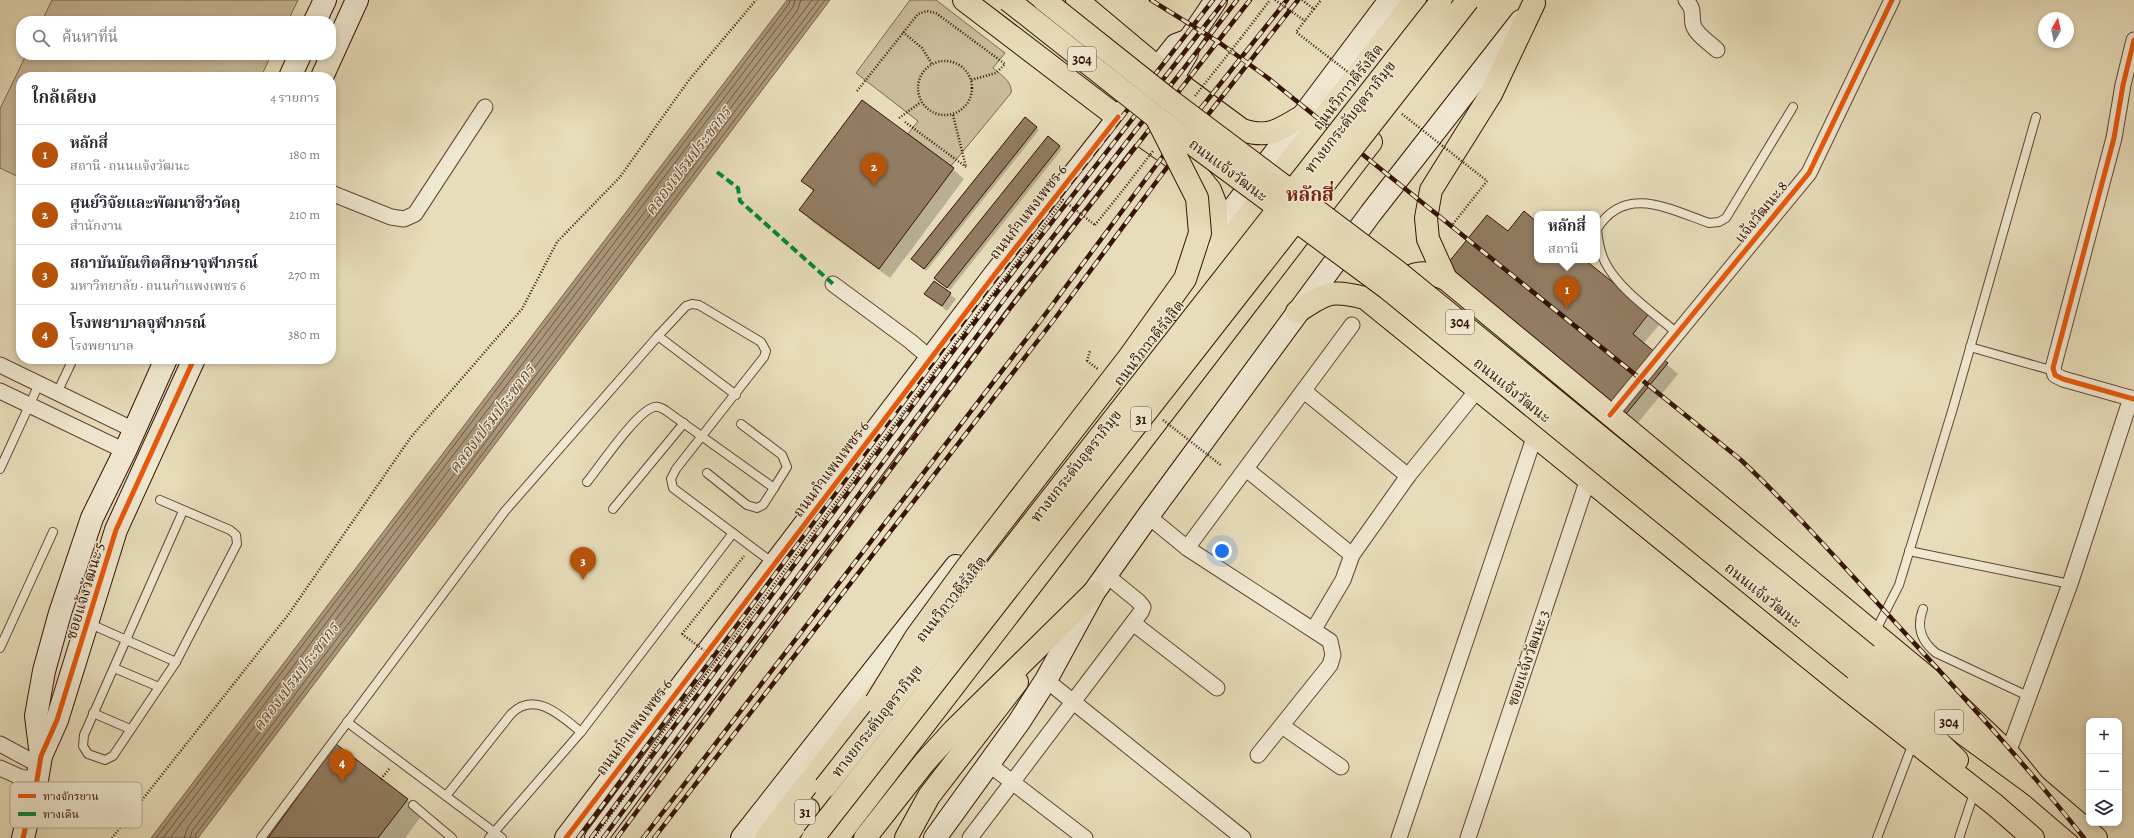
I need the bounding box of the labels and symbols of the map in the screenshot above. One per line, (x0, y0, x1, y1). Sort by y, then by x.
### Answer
north arrow (2038, 12, 2074, 48)
street label: ถนนวิภาวดีรังสิต (1308, 40, 1388, 134)
road number: 304 (1068, 47, 1096, 71)
street label: ทางยกระดับอุตราภิมุข (1300, 57, 1401, 178)
water label: คลองเปรมประชากร (640, 100, 738, 220)
street label: ถนนแจ้งวัฒนะ (1185, 134, 1271, 206)
pin: 2 (861, 153, 887, 186)
street label: ถนนกำแพงเพชร 6 (985, 160, 1072, 264)
street label: แจ้งวัฒนะ 8 (1730, 177, 1792, 247)
district label: หลักสี่ (1286, 180, 1334, 208)
pin: 1 (1554, 276, 1580, 309)
street label: ถนนวิภาวดีรังสิต (1109, 296, 1189, 390)
road number: 304 (1446, 310, 1474, 334)
street label: ถนนแจ้งวัฒนะ (1469, 353, 1555, 427)
water label: คลองเปรมประชากร (444, 358, 542, 478)
street label: ทางยกระดับอุตราภิมุข (1026, 406, 1127, 527)
road number: 31 (1131, 407, 1151, 431)
street label: ถนนกำแพงเพชร 6 (788, 417, 874, 521)
street label: ซอยแจ้งวัฒนะ 5 (61, 540, 109, 642)
your location (1212, 541, 1232, 561)
pin: 3 (570, 547, 596, 580)
street label: ถนนวิภาวดีรังสิต (911, 552, 991, 646)
street label: ถนนแจ้งวัฒนะ (1720, 558, 1806, 632)
street label: ซอยแจ้งวัฒนะ 3 (1502, 607, 1554, 709)
water label: คลองเปรมประชากร (248, 616, 346, 736)
street label: ทางยกระดับอุตราภิมุข (827, 661, 928, 782)
street label: ถนนกำแพงเพชร 6 (591, 675, 677, 779)
road number: 304 (1935, 710, 1963, 734)
pin: 4 (329, 749, 355, 782)
legend (10, 782, 142, 828)
text: ทางจักรยาน (43, 789, 99, 804)
road number: 31 (795, 800, 815, 824)
text: ทางเดิน (43, 807, 79, 822)

